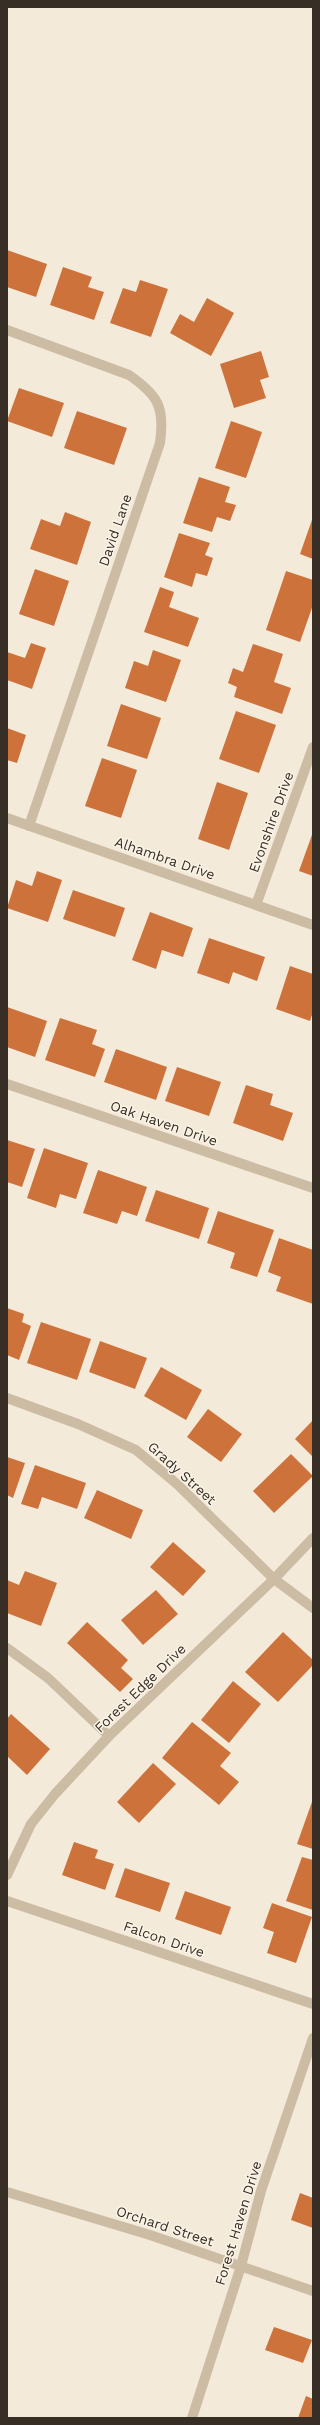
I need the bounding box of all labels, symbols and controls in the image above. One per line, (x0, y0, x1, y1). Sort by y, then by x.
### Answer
street label: David Lane (95, 492, 135, 568)
street label: Evonshire Drive (245, 770, 297, 874)
street label: Alhambra Drive (113, 833, 217, 883)
street label: Oak Haven Drive (108, 1097, 220, 1149)
street label: Grady Street (145, 1438, 219, 1508)
street label: Forest Edge Drive (91, 1640, 189, 1736)
street label: Falcon Drive (121, 1918, 207, 1960)
street label: Forest Haven Drive (211, 2159, 265, 2287)
street label: Orchard Street (114, 2203, 216, 2249)

